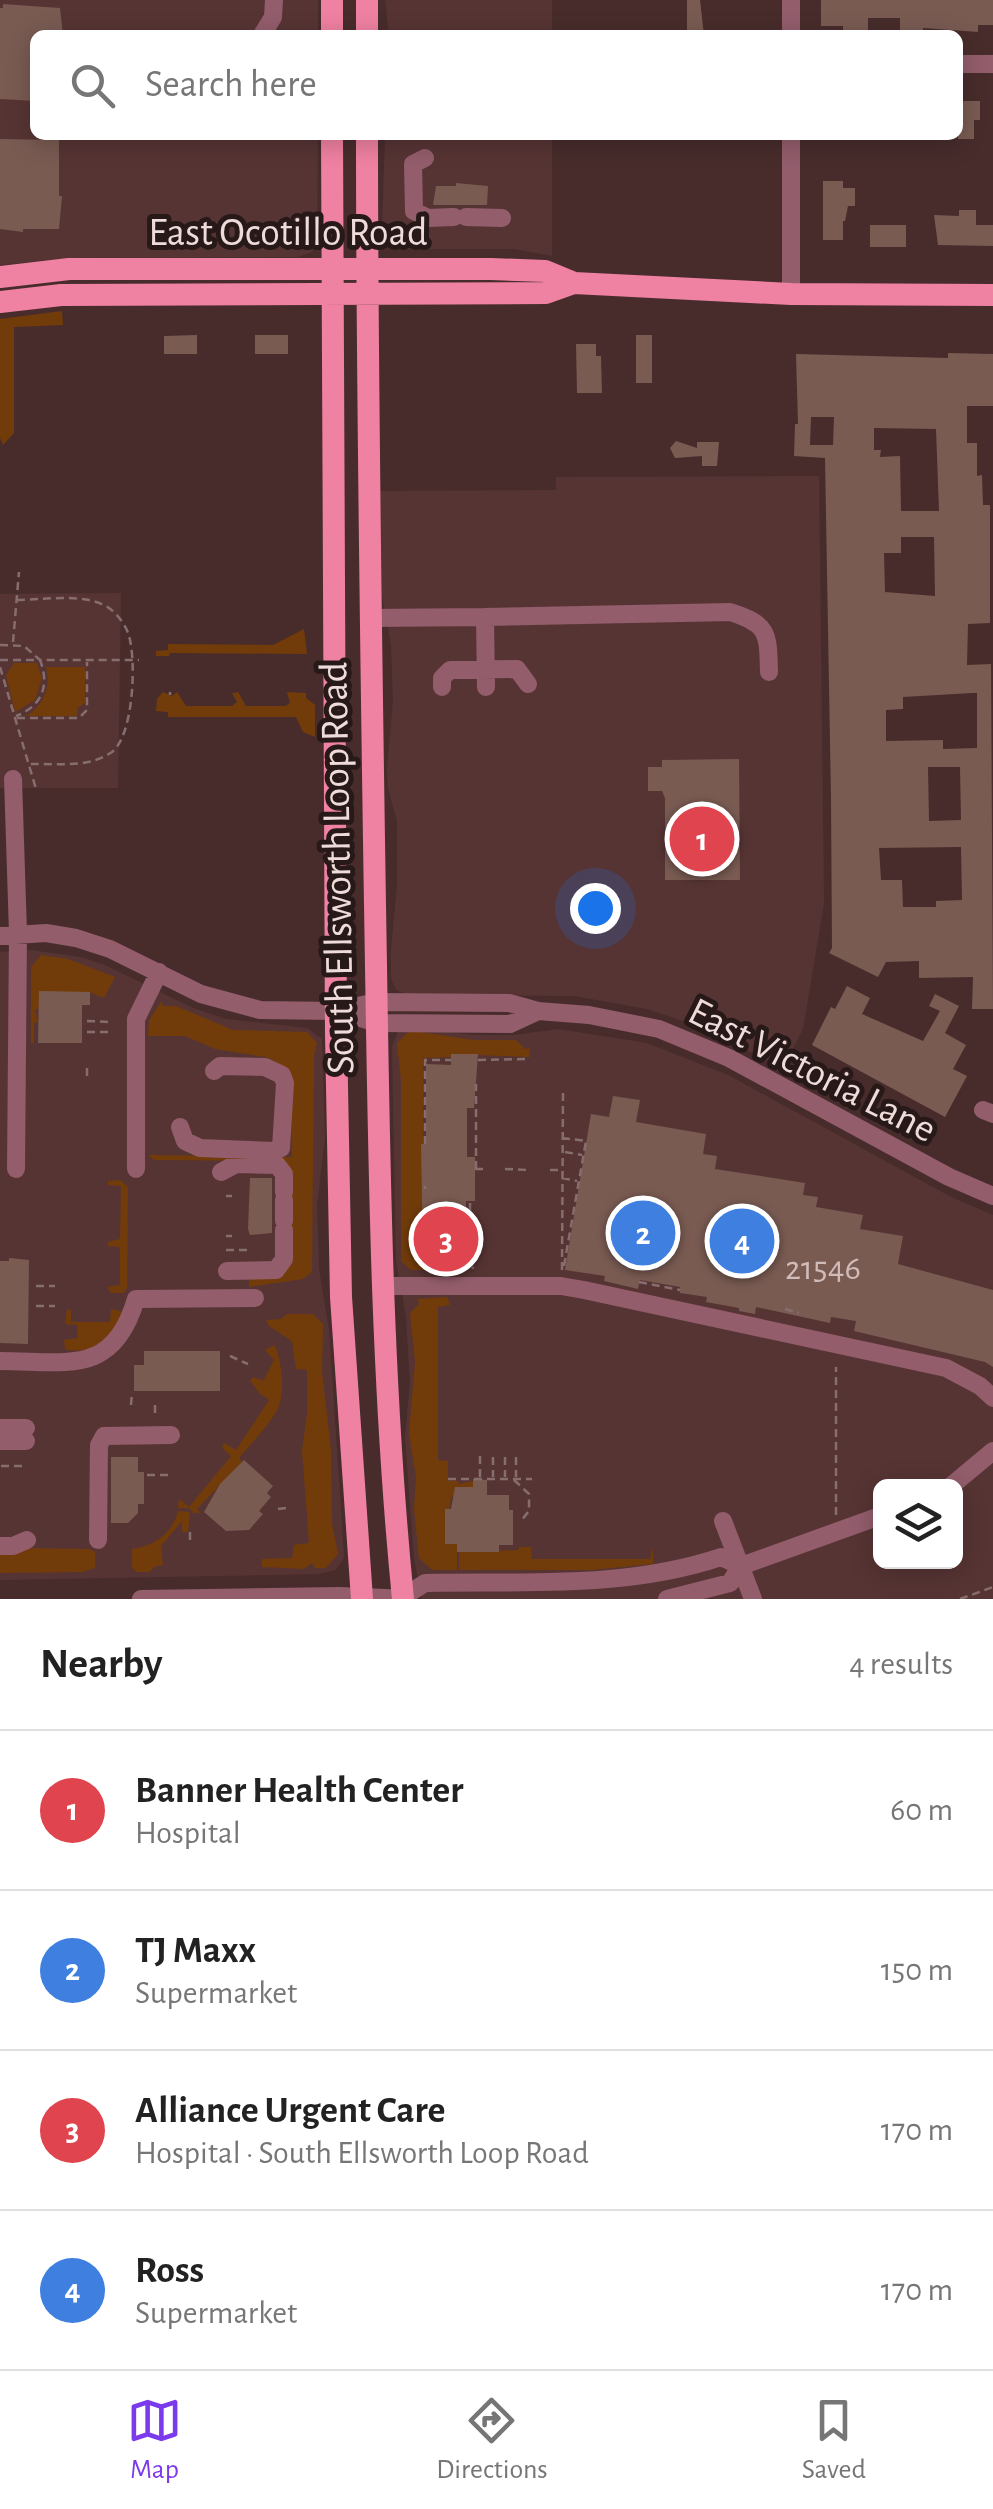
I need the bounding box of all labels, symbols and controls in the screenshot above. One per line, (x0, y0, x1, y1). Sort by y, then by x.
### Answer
search box (30, 30, 963, 140)
icon: search (65, 58, 120, 113)
text: Search here (145, 66, 317, 104)
street label: East Ocotillo Road (148, 213, 428, 253)
street label: South Ellsworth Loop Road (314, 661, 362, 1075)
pin: 1 (670, 802, 734, 876)
your location (570, 883, 621, 934)
street label: East Victoria Lane (682, 991, 942, 1150)
pin: 2 (610, 1196, 676, 1270)
pin: 3 (414, 1202, 478, 1276)
pin: 4 (710, 1204, 774, 1278)
house number: 21546 (785, 1251, 861, 1286)
map controls (873, 1479, 963, 1569)
button: layers (873, 1479, 963, 1569)
text: Nearby (40, 1643, 163, 1685)
text: 4 results (849, 1648, 953, 1680)
text: Banner Health Center (135, 1772, 463, 1810)
text: 1 (67, 1794, 78, 1826)
text: 60 m (890, 1794, 953, 1826)
text: Hospital (135, 1817, 241, 1849)
text: TJ Maxx (135, 1932, 256, 1970)
text: 2 (65, 1954, 80, 1986)
text: 150 m (881, 1954, 953, 1986)
text: Supermarket (135, 1977, 297, 2009)
text: Alliance Urgent Care (135, 2092, 446, 2130)
text: 3 (66, 2114, 79, 2146)
text: 170 m (881, 2114, 953, 2146)
text: Hospital · South Ellsworth Loop Road (135, 2137, 589, 2169)
text: Ross (135, 2252, 204, 2290)
text: 4 (64, 2274, 81, 2306)
text: 170 m (881, 2274, 953, 2306)
text: Supermarket (135, 2297, 297, 2329)
tab: Map (127, 2393, 182, 2487)
tab: Directions (436, 2393, 548, 2487)
tab: Saved (802, 2393, 866, 2487)

